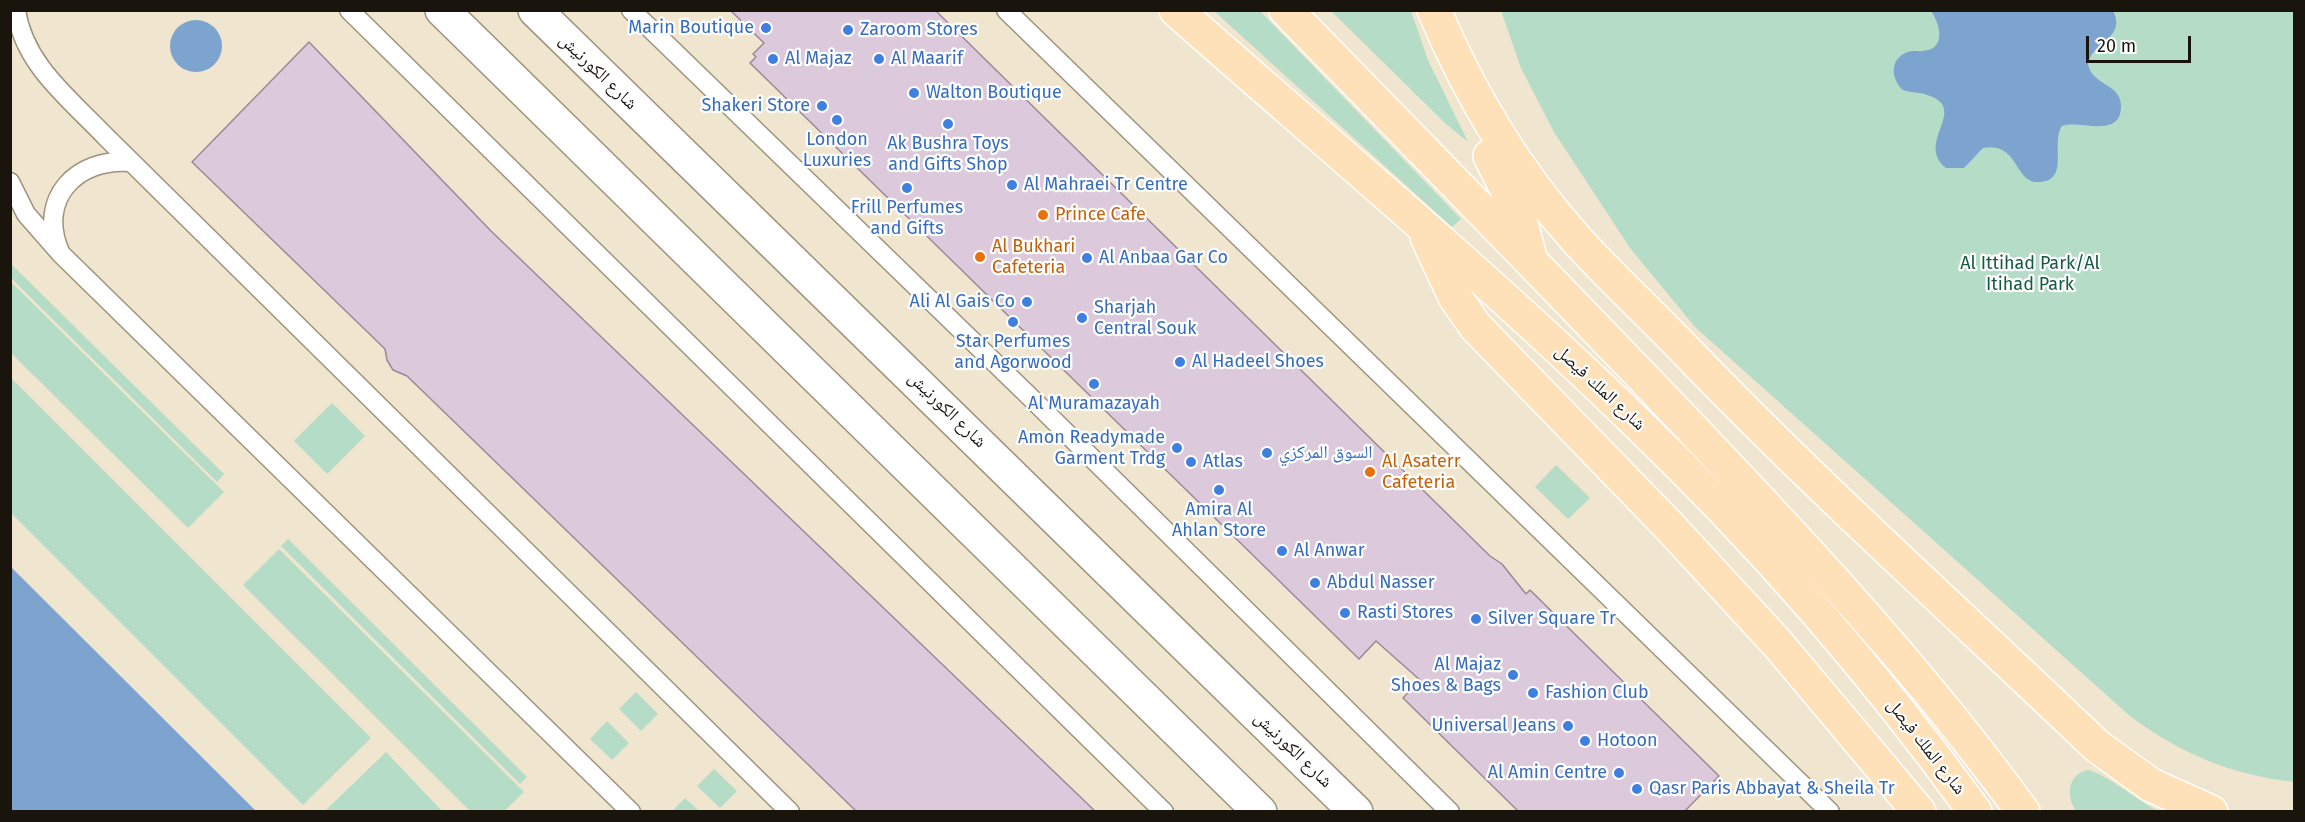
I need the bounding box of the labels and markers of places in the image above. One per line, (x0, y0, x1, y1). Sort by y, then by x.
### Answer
place label: Marin Boutique (628, 17, 754, 39)
place label: Zaroom Stores (860, 19, 978, 41)
marker: Marin Boutique (759, 21, 773, 35)
marker: Zaroom Stores (841, 23, 855, 37)
place label: Al Majaz (785, 48, 852, 70)
place label: Al Maarif (891, 48, 963, 70)
marker: Al Majaz (766, 52, 780, 66)
marker: Al Maarif (872, 52, 886, 66)
place label: Walton Boutique (926, 82, 1062, 104)
marker: Walton Boutique (907, 86, 921, 100)
place label: Shakeri Store (701, 95, 810, 117)
marker: Shakeri Store (815, 99, 829, 113)
marker: London Luxuries (830, 113, 844, 127)
marker: Ak Bushra Toys and Gifts Shop (941, 117, 955, 131)
place label: London Luxuries (803, 129, 871, 172)
place label: Ak Bushra Toys and Gifts Shop (887, 133, 1009, 176)
place label: Al Mahraei Tr Centre (1024, 174, 1188, 196)
marker: Al Mahraei Tr Centre (1005, 178, 1019, 192)
marker: Frill Perfumes and Gifts (900, 181, 914, 195)
place label: Frill Perfumes and Gifts (851, 197, 963, 240)
place label: Prince Cafe (1055, 204, 1146, 226)
marker: Prince Cafe (1036, 208, 1050, 222)
place label: Al Bukhari Cafeteria (992, 236, 1075, 278)
place label: Al Anbaa Gar Co (1099, 247, 1228, 269)
marker: Al Bukhari Cafeteria (973, 250, 987, 264)
marker: Al Anbaa Gar Co (1080, 251, 1094, 265)
place label: Ali Al Gais Co (910, 291, 1015, 313)
marker: Ali Al Gais Co (1020, 295, 1034, 309)
place label: Sharjah Central Souk (1094, 297, 1197, 340)
marker: Sharjah Central Souk (1075, 311, 1089, 325)
marker: Star Perfumes and Agorwood (1006, 315, 1020, 329)
place label: Star Perfumes and Agorwood (954, 331, 1072, 374)
place label: Al Hadeel Shoes (1192, 351, 1324, 373)
marker: Al Hadeel Shoes (1173, 355, 1187, 369)
marker: Al Muramazayah (1087, 377, 1101, 391)
place label: Al Muramazayah (1028, 393, 1160, 415)
place label: Amon Readymade Garment Trdg (1018, 427, 1165, 470)
marker: Amon Readymade Garment Trdg (1170, 441, 1184, 455)
place label: السوق المركزي (1279, 442, 1373, 464)
marker: السوق المركزي (1260, 446, 1274, 460)
place label: Atlas (1203, 451, 1243, 473)
place label: Al Asaterr Cafeteria (1382, 451, 1461, 494)
marker: Atlas (1184, 455, 1198, 469)
marker: Al Asaterr Cafeteria (1363, 465, 1377, 479)
marker: Amira Al Ahlan Store (1212, 483, 1226, 497)
place label: Amira Al Ahlan Store (1172, 499, 1266, 542)
place label: Al Anwar (1294, 540, 1365, 562)
marker: Al Anwar (1275, 544, 1289, 558)
place label: Abdul Nasser (1327, 572, 1435, 594)
marker: Abdul Nasser (1308, 576, 1322, 590)
place label: Rasti Stores (1357, 602, 1453, 624)
marker: Rasti Stores (1338, 606, 1352, 620)
place label: Silver Square Tr (1488, 608, 1616, 630)
marker: Silver Square Tr (1469, 612, 1483, 626)
place label: Al Majaz Shoes & Bags (1391, 654, 1501, 696)
marker: Al Majaz Shoes & Bags (1506, 668, 1520, 682)
place label: Fashion Club (1545, 682, 1649, 704)
marker: Fashion Club (1526, 686, 1540, 700)
place label: Universal Jeans (1431, 715, 1556, 737)
marker: Universal Jeans (1561, 719, 1575, 733)
place label: Hotoon (1597, 730, 1658, 752)
marker: Hotoon (1578, 734, 1592, 748)
place label: Al Amin Centre (1488, 762, 1607, 784)
marker: Al Amin Centre (1612, 766, 1626, 780)
place label: Qasr Paris Abbayat & Sheila Tr (1649, 778, 1895, 800)
marker: Qasr Paris Abbayat & Sheila Tr (1630, 782, 1644, 796)

